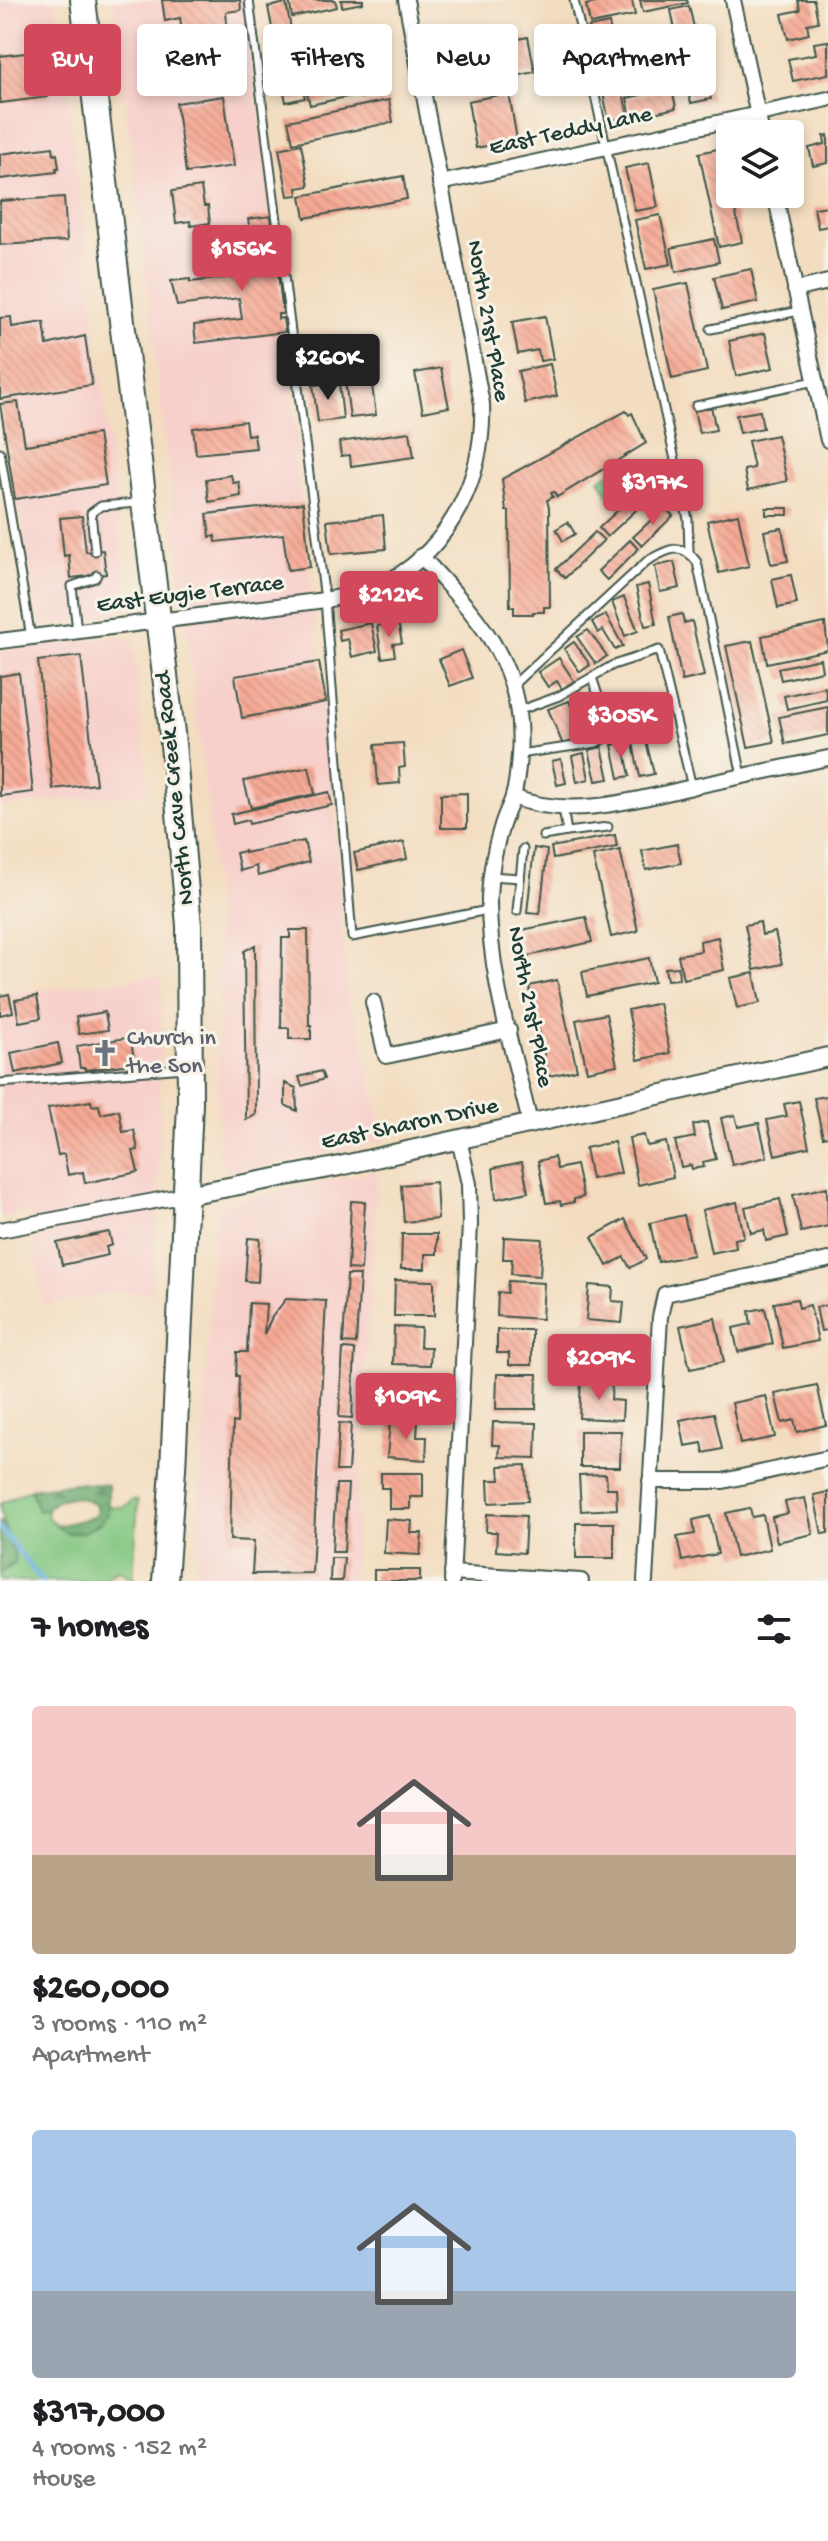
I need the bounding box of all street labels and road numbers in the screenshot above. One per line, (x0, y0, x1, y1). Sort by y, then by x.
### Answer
street label: East Teddy Lane (487, 100, 656, 163)
street label: North 21st Place (459, 238, 516, 404)
street label: East Eugie Terrace (95, 569, 286, 621)
street label: North Cave Creek Road (149, 668, 203, 906)
street label: North 21st Place (499, 924, 559, 1090)
street label: East Sharon Drive (319, 1092, 502, 1158)

